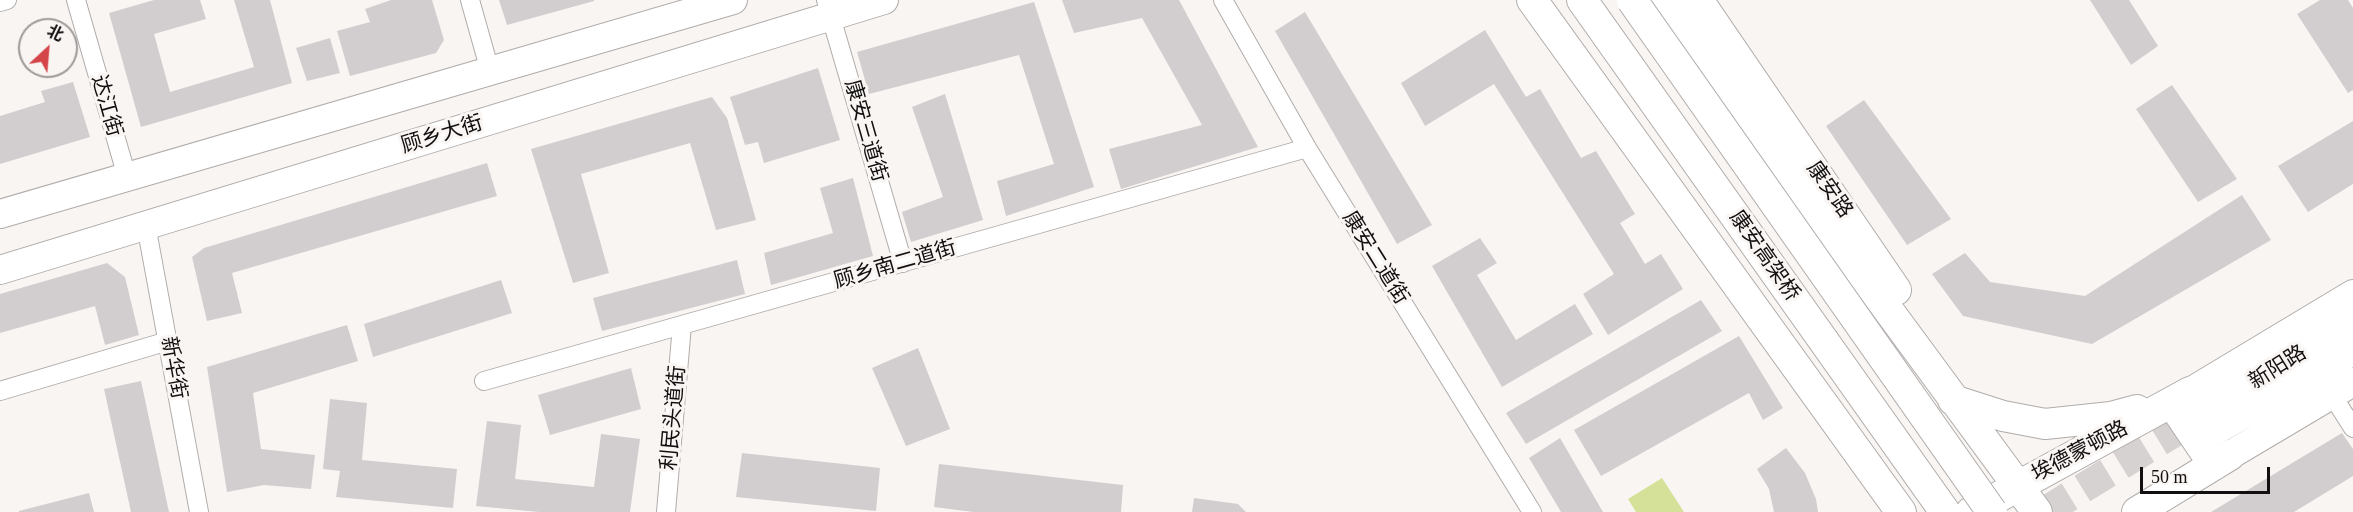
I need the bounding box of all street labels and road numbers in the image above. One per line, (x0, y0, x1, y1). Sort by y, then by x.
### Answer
street label: 达江街 (85, 72, 127, 140)
street label: 康安三道街 (838, 77, 892, 185)
street label: 顾乡大街 (398, 111, 486, 159)
street label: 康安路 (1801, 157, 1857, 223)
street label: 康安高架桥 (1724, 206, 1804, 306)
street label: 康安二道街 (1336, 207, 1414, 309)
street label: 顾乡南二道街 (831, 236, 959, 294)
street label: 新华街 (155, 335, 191, 401)
street label: 新阳路 (2245, 341, 2311, 395)
street label: 利民头道街 (657, 365, 691, 471)
street label: 埃德蒙顿路 (2028, 416, 2132, 488)

